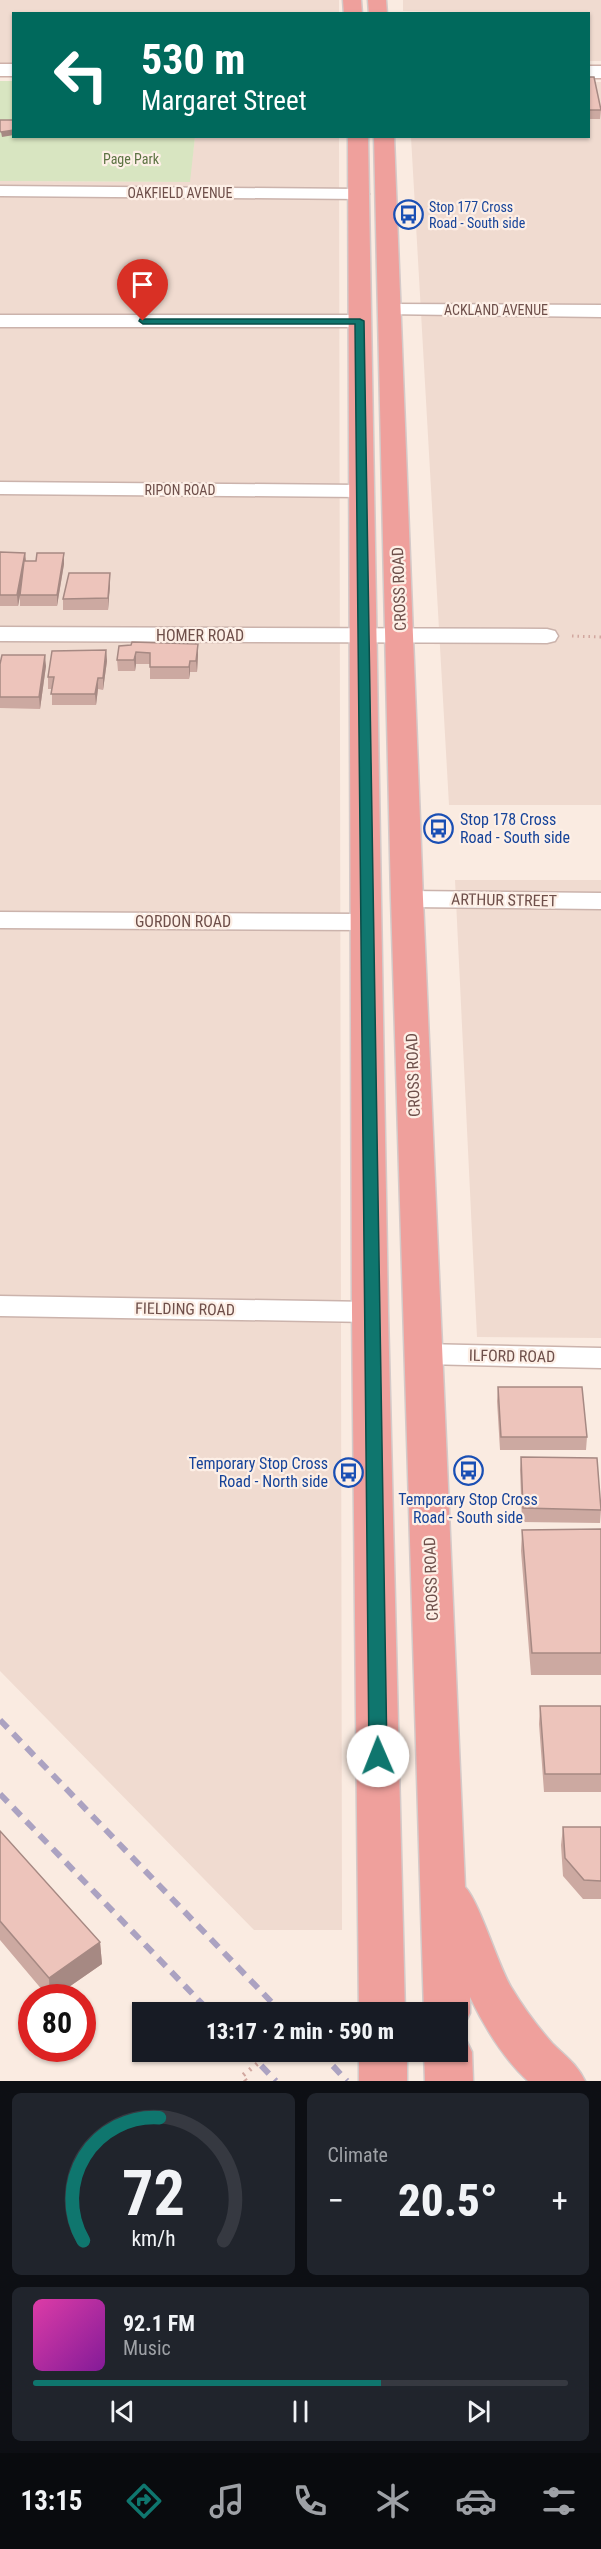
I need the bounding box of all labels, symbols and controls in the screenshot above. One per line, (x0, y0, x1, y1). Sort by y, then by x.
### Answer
text: 530 m (141, 35, 246, 84)
icon: left (42, 36, 120, 114)
text: Margaret Street (141, 85, 307, 117)
park label: Page Park (103, 151, 160, 167)
street label: OAKFIELD AVENUE (128, 185, 232, 201)
bus stop icon: Stop 177 Cross Road - South side (392, 199, 424, 231)
place label: Stop 177 Cross Road - South side (429, 199, 526, 231)
pin (117, 259, 168, 321)
icon: arrive (126, 268, 159, 301)
street label: ACKLAND AVENUE (444, 302, 548, 318)
street label: RIPON ROAD (145, 482, 215, 498)
street label: CROSS ROAD (388, 547, 410, 631)
street label: HOMER ROAD (156, 626, 244, 645)
place label: Stop 178 Cross Road - South side (460, 810, 570, 847)
bus stop icon: Stop 178 Cross Road - South side (423, 812, 455, 844)
street label: ARTHUR STREET (451, 890, 557, 910)
street label: GORDON ROAD (135, 912, 231, 931)
street label: CROSS ROAD (402, 1033, 424, 1117)
street label: FIELDING ROAD (135, 1299, 235, 1319)
street label: ILFORD ROAD (469, 1346, 555, 1366)
place label: Temporary Stop Cross Road - North side (189, 1454, 328, 1491)
bus stop icon: Temporary Stop Cross Road - South side (452, 1455, 484, 1487)
bus stop icon: Temporary Stop Cross Road - North side (333, 1456, 365, 1488)
place label: Temporary Stop Cross Road - South side (398, 1490, 538, 1527)
street label: CROSS ROAD (420, 1537, 442, 1621)
position arrow (346, 1724, 410, 1788)
speed limit sign: 80 (18, 1984, 96, 2062)
text: 13:17 · 2 min · 590 m (206, 2019, 394, 2044)
text: Climate (328, 2143, 388, 2167)
text: 72 (122, 2157, 185, 2230)
text: 20.5° (398, 2174, 498, 2227)
text: − (328, 2181, 344, 2220)
text: + (552, 2181, 568, 2220)
text: km/h (131, 2226, 175, 2251)
text: 92.1 FM (123, 2311, 195, 2336)
text: Music (123, 2336, 171, 2360)
icon: previous (106, 2395, 139, 2428)
icon: pause (284, 2395, 317, 2428)
icon: next (462, 2395, 495, 2428)
icon: directions (123, 2480, 165, 2522)
icon: music (206, 2480, 248, 2522)
icon: phone (289, 2480, 331, 2522)
icon: climate (372, 2480, 414, 2522)
icon: car (455, 2480, 497, 2522)
icon: filters (538, 2480, 580, 2522)
text: 13:15 (21, 2485, 82, 2517)

